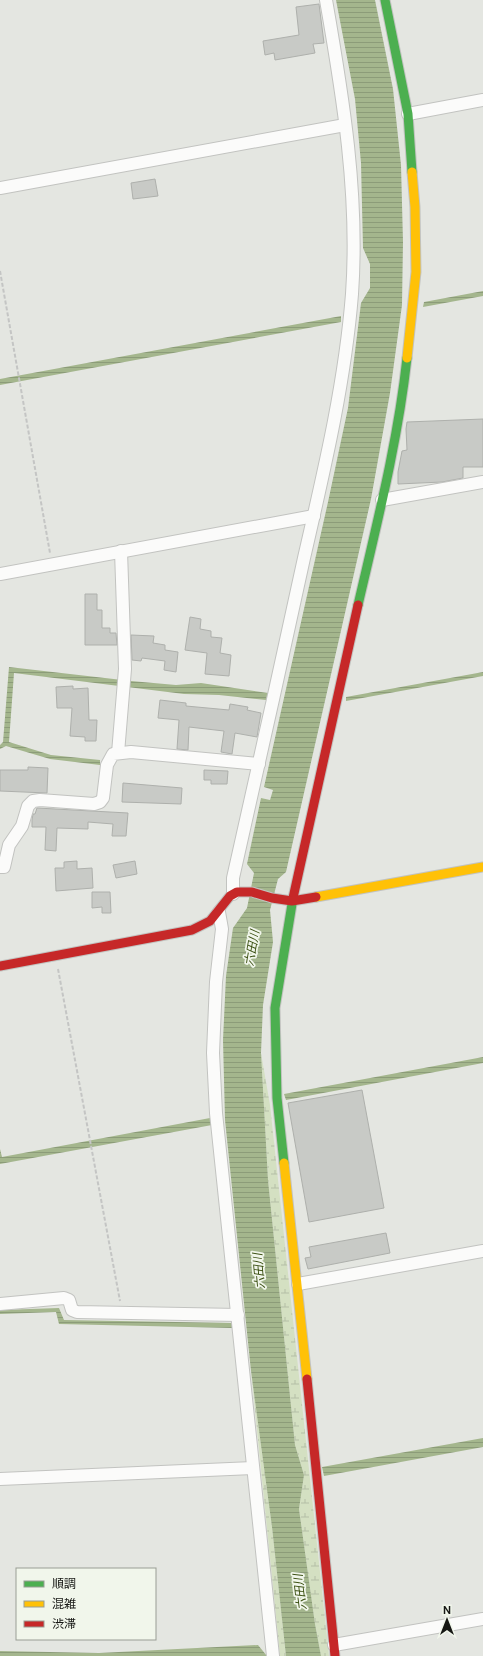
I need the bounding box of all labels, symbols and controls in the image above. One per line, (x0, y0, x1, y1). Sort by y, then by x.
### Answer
water label: 六田川 (241, 927, 263, 967)
water label: 六田川 (249, 1250, 269, 1290)
legend (16, 1568, 156, 1640)
water label: 六田川 (290, 1571, 310, 1611)
text: 順調 (52, 1576, 76, 1592)
text: 混雑 (52, 1596, 76, 1612)
north arrow (427, 1600, 467, 1640)
text: N (443, 1603, 451, 1617)
text: 渋滞 (52, 1616, 76, 1632)

